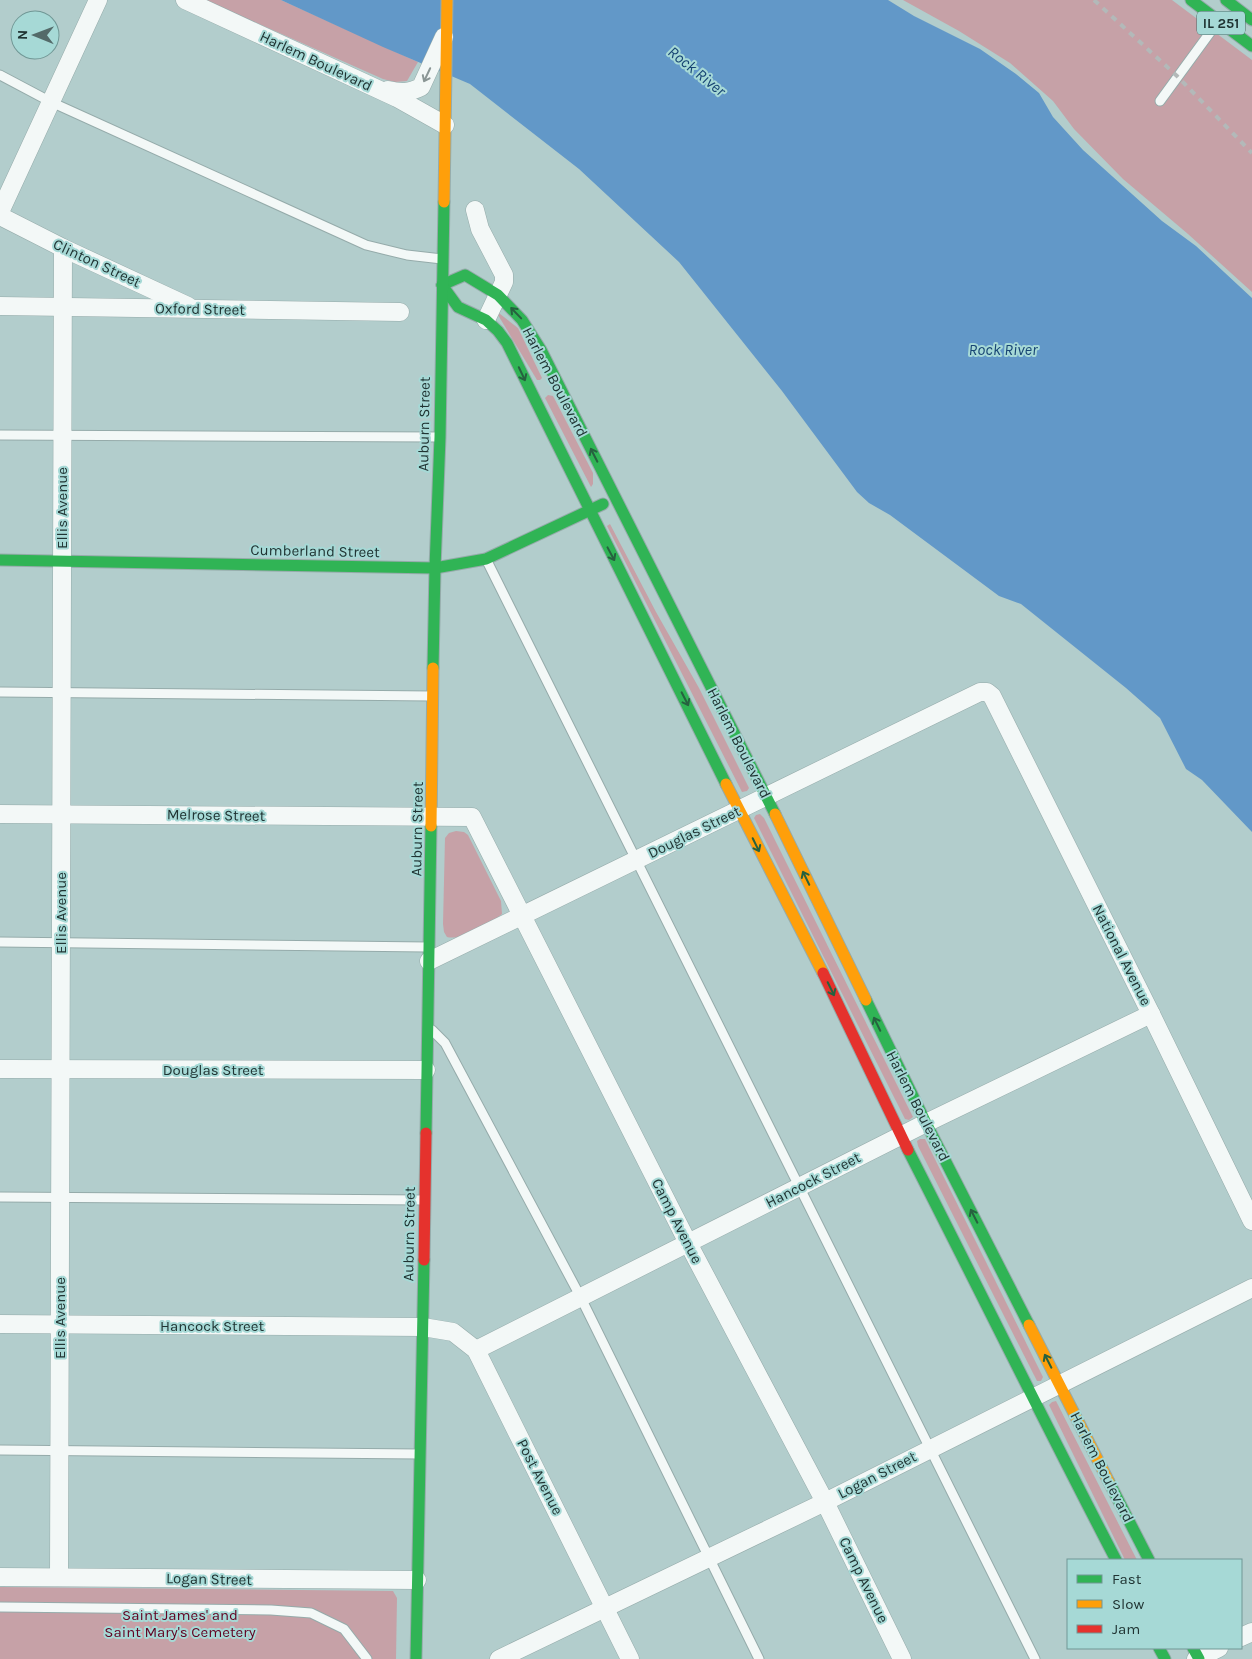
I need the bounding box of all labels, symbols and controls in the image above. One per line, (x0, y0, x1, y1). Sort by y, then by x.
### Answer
north arrow (10, 10, 60, 60)
road number: IL 251 (1197, 12, 1245, 34)
street label: Harlem Boulevard (257, 27, 375, 95)
text: N (14, 30, 31, 40)
water label: Rock River (664, 42, 730, 100)
one-way arrow (422, 67, 431, 82)
street label: Clinton Street (50, 235, 144, 291)
street label: Oxford Street (155, 299, 245, 319)
one-way arrow (509, 307, 522, 319)
street label: Harlem Boulevard (518, 324, 592, 440)
water label: Rock River (969, 340, 1038, 359)
one-way arrow (518, 366, 528, 381)
street label: Auburn Street (414, 376, 434, 472)
one-way arrow (589, 447, 599, 462)
street label: Ellis Avenue (53, 467, 71, 549)
street label: Cumberland Street (250, 541, 380, 561)
one-way arrow (607, 546, 616, 561)
street label: Harlem Boulevard (703, 685, 775, 801)
one-way arrow (681, 691, 690, 706)
street label: Auburn Street (407, 781, 427, 877)
street label: Douglas Street (645, 802, 744, 862)
street label: Melrose Street (167, 805, 266, 825)
one-way arrow (752, 837, 761, 852)
one-way arrow (801, 871, 810, 886)
street label: Ellis Avenue (52, 872, 70, 954)
street label: National Avenue (1089, 901, 1155, 1009)
one-way arrow (827, 981, 836, 996)
one-way arrow (872, 1017, 882, 1032)
street label: Harlem Boulevard (882, 1048, 954, 1164)
street label: Douglas Street (163, 1061, 264, 1079)
street label: Hancock Street (762, 1148, 864, 1212)
street label: Camp Avenue (648, 1175, 706, 1267)
street label: Auburn Street (399, 1186, 419, 1282)
one-way arrow (969, 1209, 978, 1224)
street label: Ellis Avenue (51, 1277, 69, 1359)
street label: Hancock Street (160, 1317, 264, 1335)
one-way arrow (1043, 1353, 1053, 1368)
street label: Harlem Boulevard (1066, 1409, 1138, 1525)
street label: Post Avenue (513, 1436, 567, 1518)
street label: Logan Street (835, 1447, 920, 1502)
street label: Camp Avenue (835, 1534, 893, 1626)
legend (1067, 1559, 1242, 1649)
street label: Logan Street (166, 1569, 252, 1589)
text: Fast (1112, 1570, 1142, 1588)
text: Slow (1112, 1595, 1144, 1613)
park label: Saint James' and Saint Mary's Cemetery (104, 1606, 256, 1641)
text: Jam (1112, 1620, 1140, 1638)

